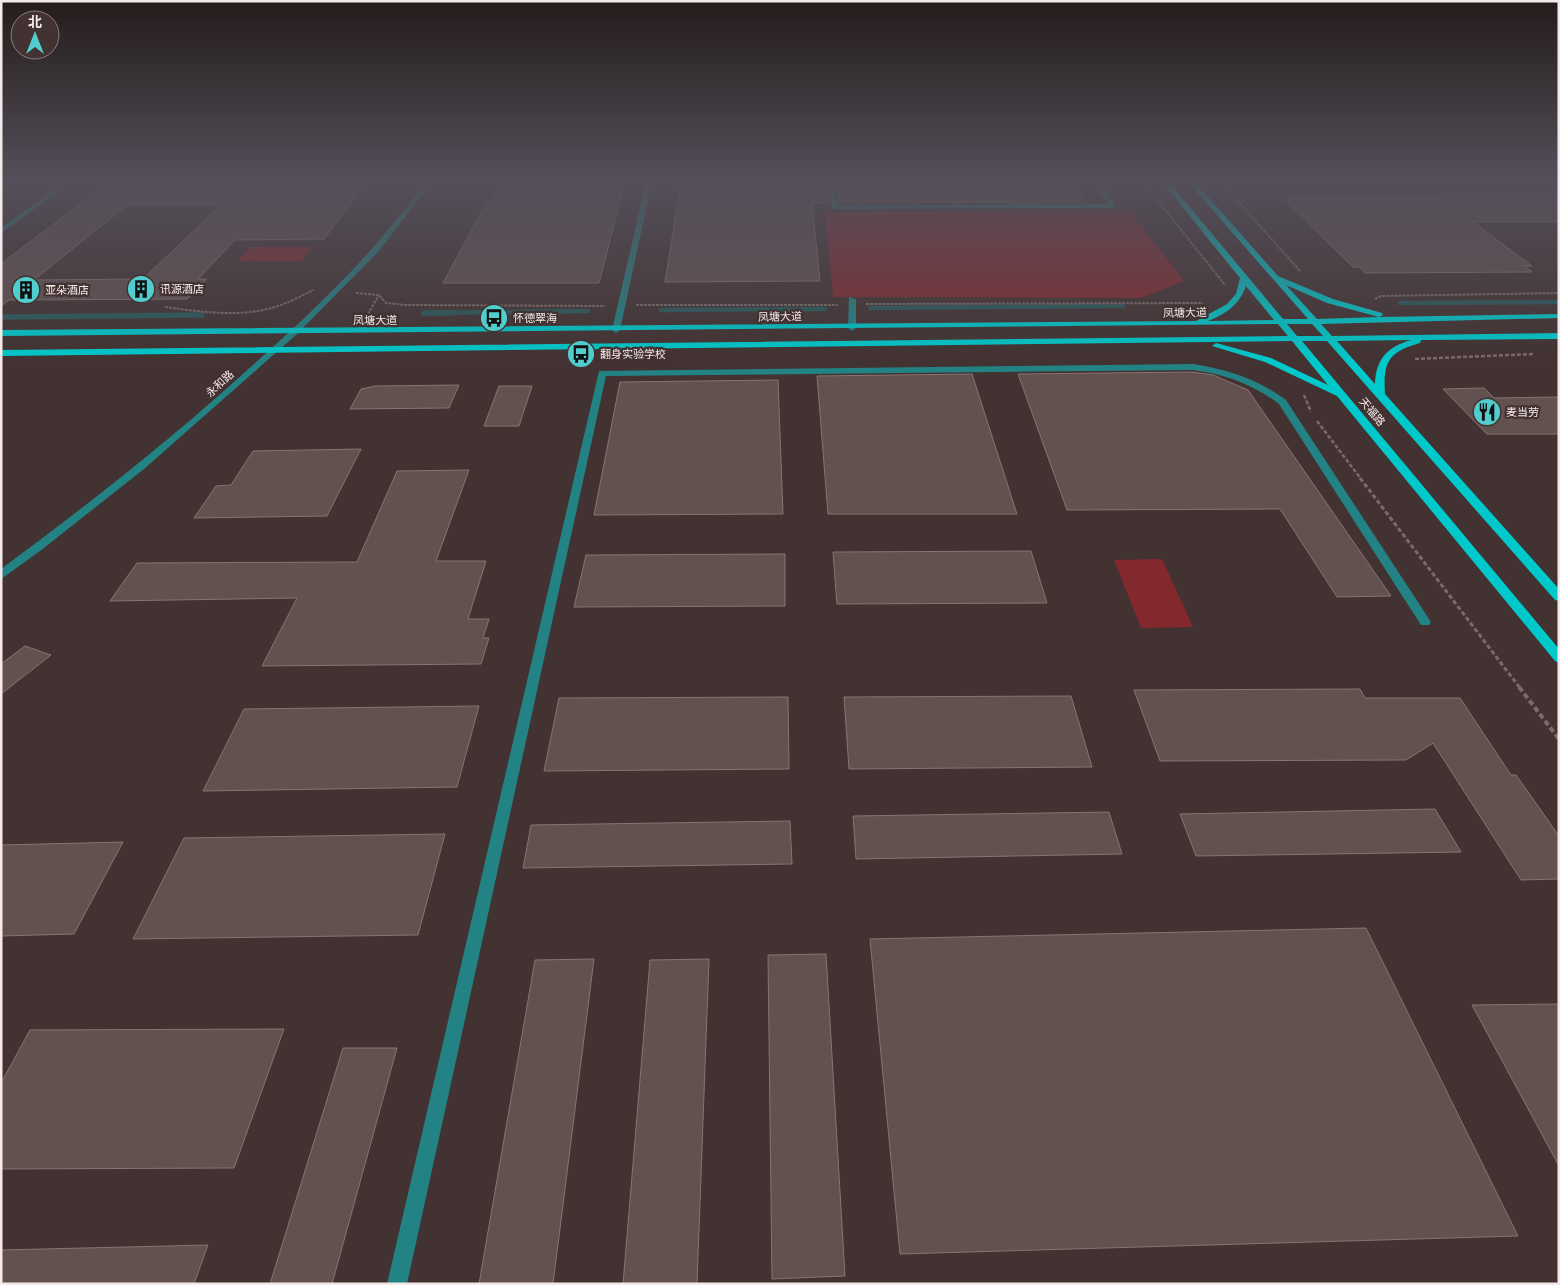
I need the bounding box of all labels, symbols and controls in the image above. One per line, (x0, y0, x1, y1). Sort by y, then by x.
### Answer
north arrow (10, 10, 60, 60)
text: 北 (28, 13, 42, 32)
building icon: 讯源酒店 (126, 274, 156, 304)
building icon: 亚朵酒店 (11, 275, 41, 305)
place label: 讯源酒店 (160, 282, 204, 297)
place label: 亚朵酒店 (45, 283, 89, 298)
bus stop icon: 怀德翠海 (479, 303, 509, 333)
street label: 凤塘大道 (1163, 305, 1207, 321)
street label: 凤塘大道 (758, 309, 802, 325)
place label: 怀德翠海 (513, 311, 557, 326)
street label: 凤塘大道 (353, 313, 397, 328)
bus stop icon: 翻身实验学校 (566, 339, 596, 369)
place label: 翻身实验学校 (600, 347, 666, 362)
street label: 永和路 (203, 367, 237, 401)
street label: 天福路 (1356, 395, 1388, 429)
restaurant icon: 麦当劳 (1472, 397, 1502, 427)
place label: 麦当劳 (1506, 405, 1539, 420)

